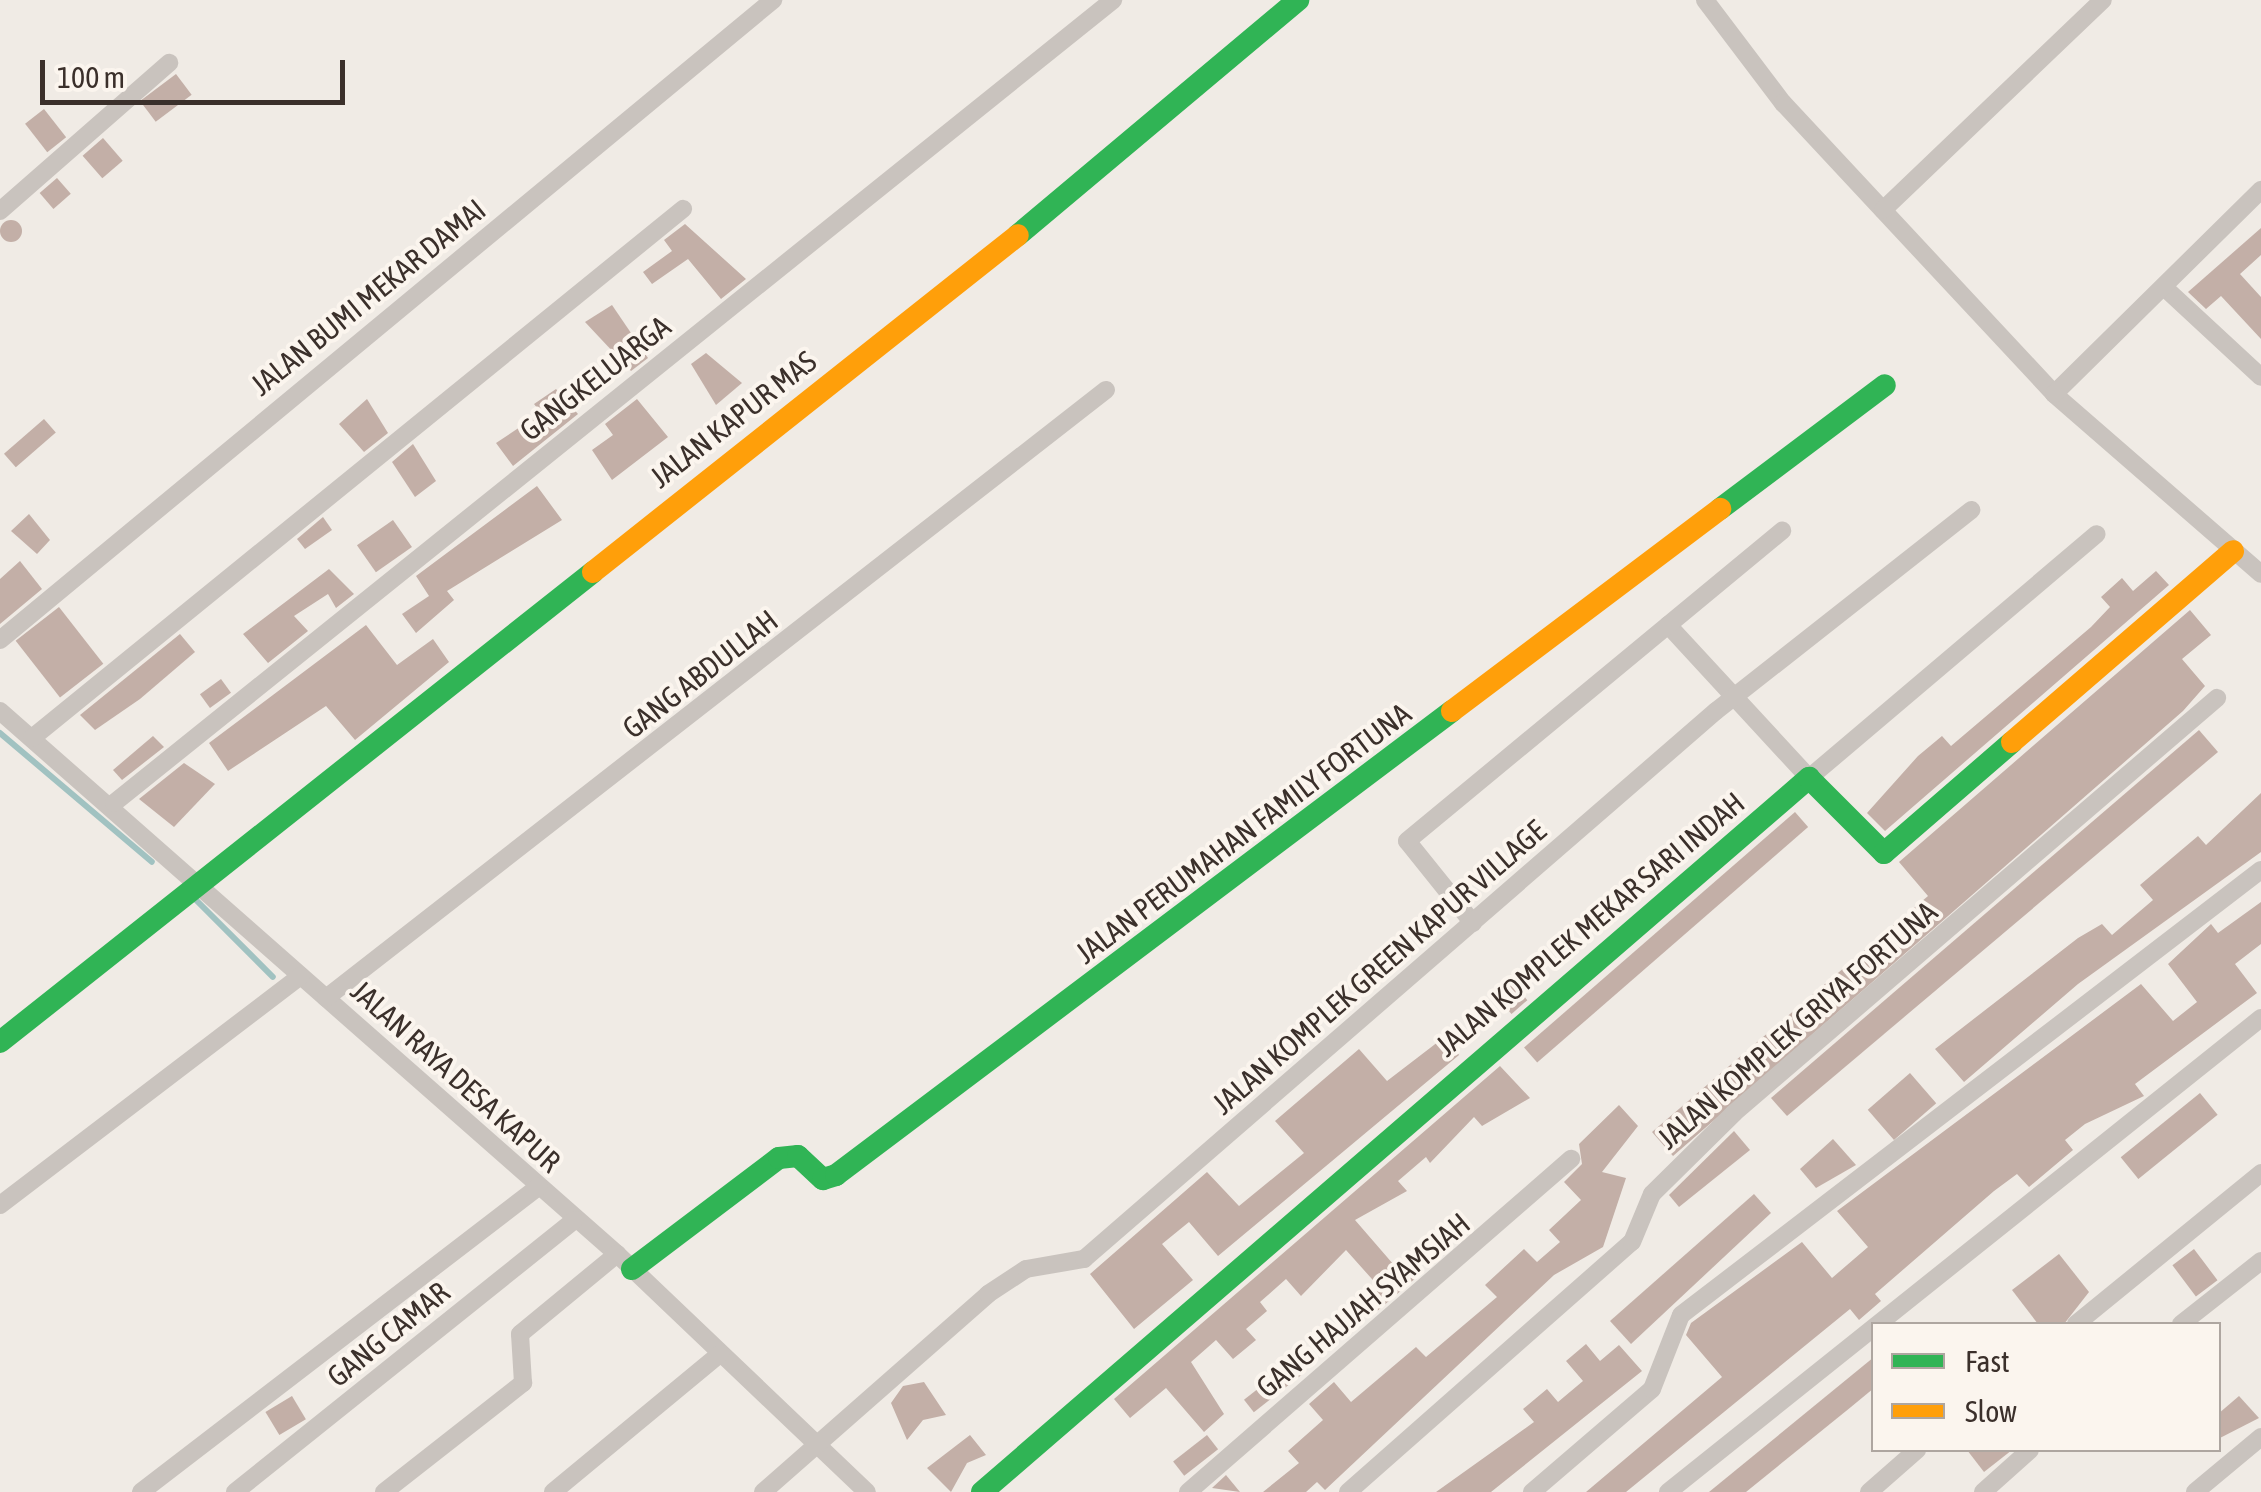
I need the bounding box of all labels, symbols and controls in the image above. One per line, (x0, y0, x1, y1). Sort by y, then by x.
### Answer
scale bar (45, 40, 350, 102)
text: 100 m (57, 60, 125, 94)
street label: JALAN BUMI MEKAR DAMAI (243, 191, 493, 403)
street label: GANGKELUARGA (513, 308, 677, 448)
street label: JALAN KAPUR MAS (643, 343, 823, 495)
street label: GANG ABDULLAH (615, 602, 785, 746)
street label: JALAN PERUMAHAN FAMILY FORTUNA (1068, 695, 1418, 971)
street label: JALAN KOMPLEK MEKAR SARI INDAH (1428, 784, 1752, 1064)
street label: JALAN KOMPLEK GREEN KAPUR VILLAGE (1205, 812, 1553, 1122)
street label: JALAN KOMPLEK GRIYA FORTUNA (1650, 894, 1944, 1156)
street label: JALAN RAYA DESA KAPUR (344, 973, 568, 1179)
street label: GANG HAJJAH SYAMSIAH (1249, 1205, 1477, 1405)
street label: GANG CAMAR (320, 1274, 456, 1394)
legend (1871, 1322, 2221, 1452)
text: Fast (1965, 1344, 2010, 1378)
text: Slow (1965, 1394, 2017, 1428)

